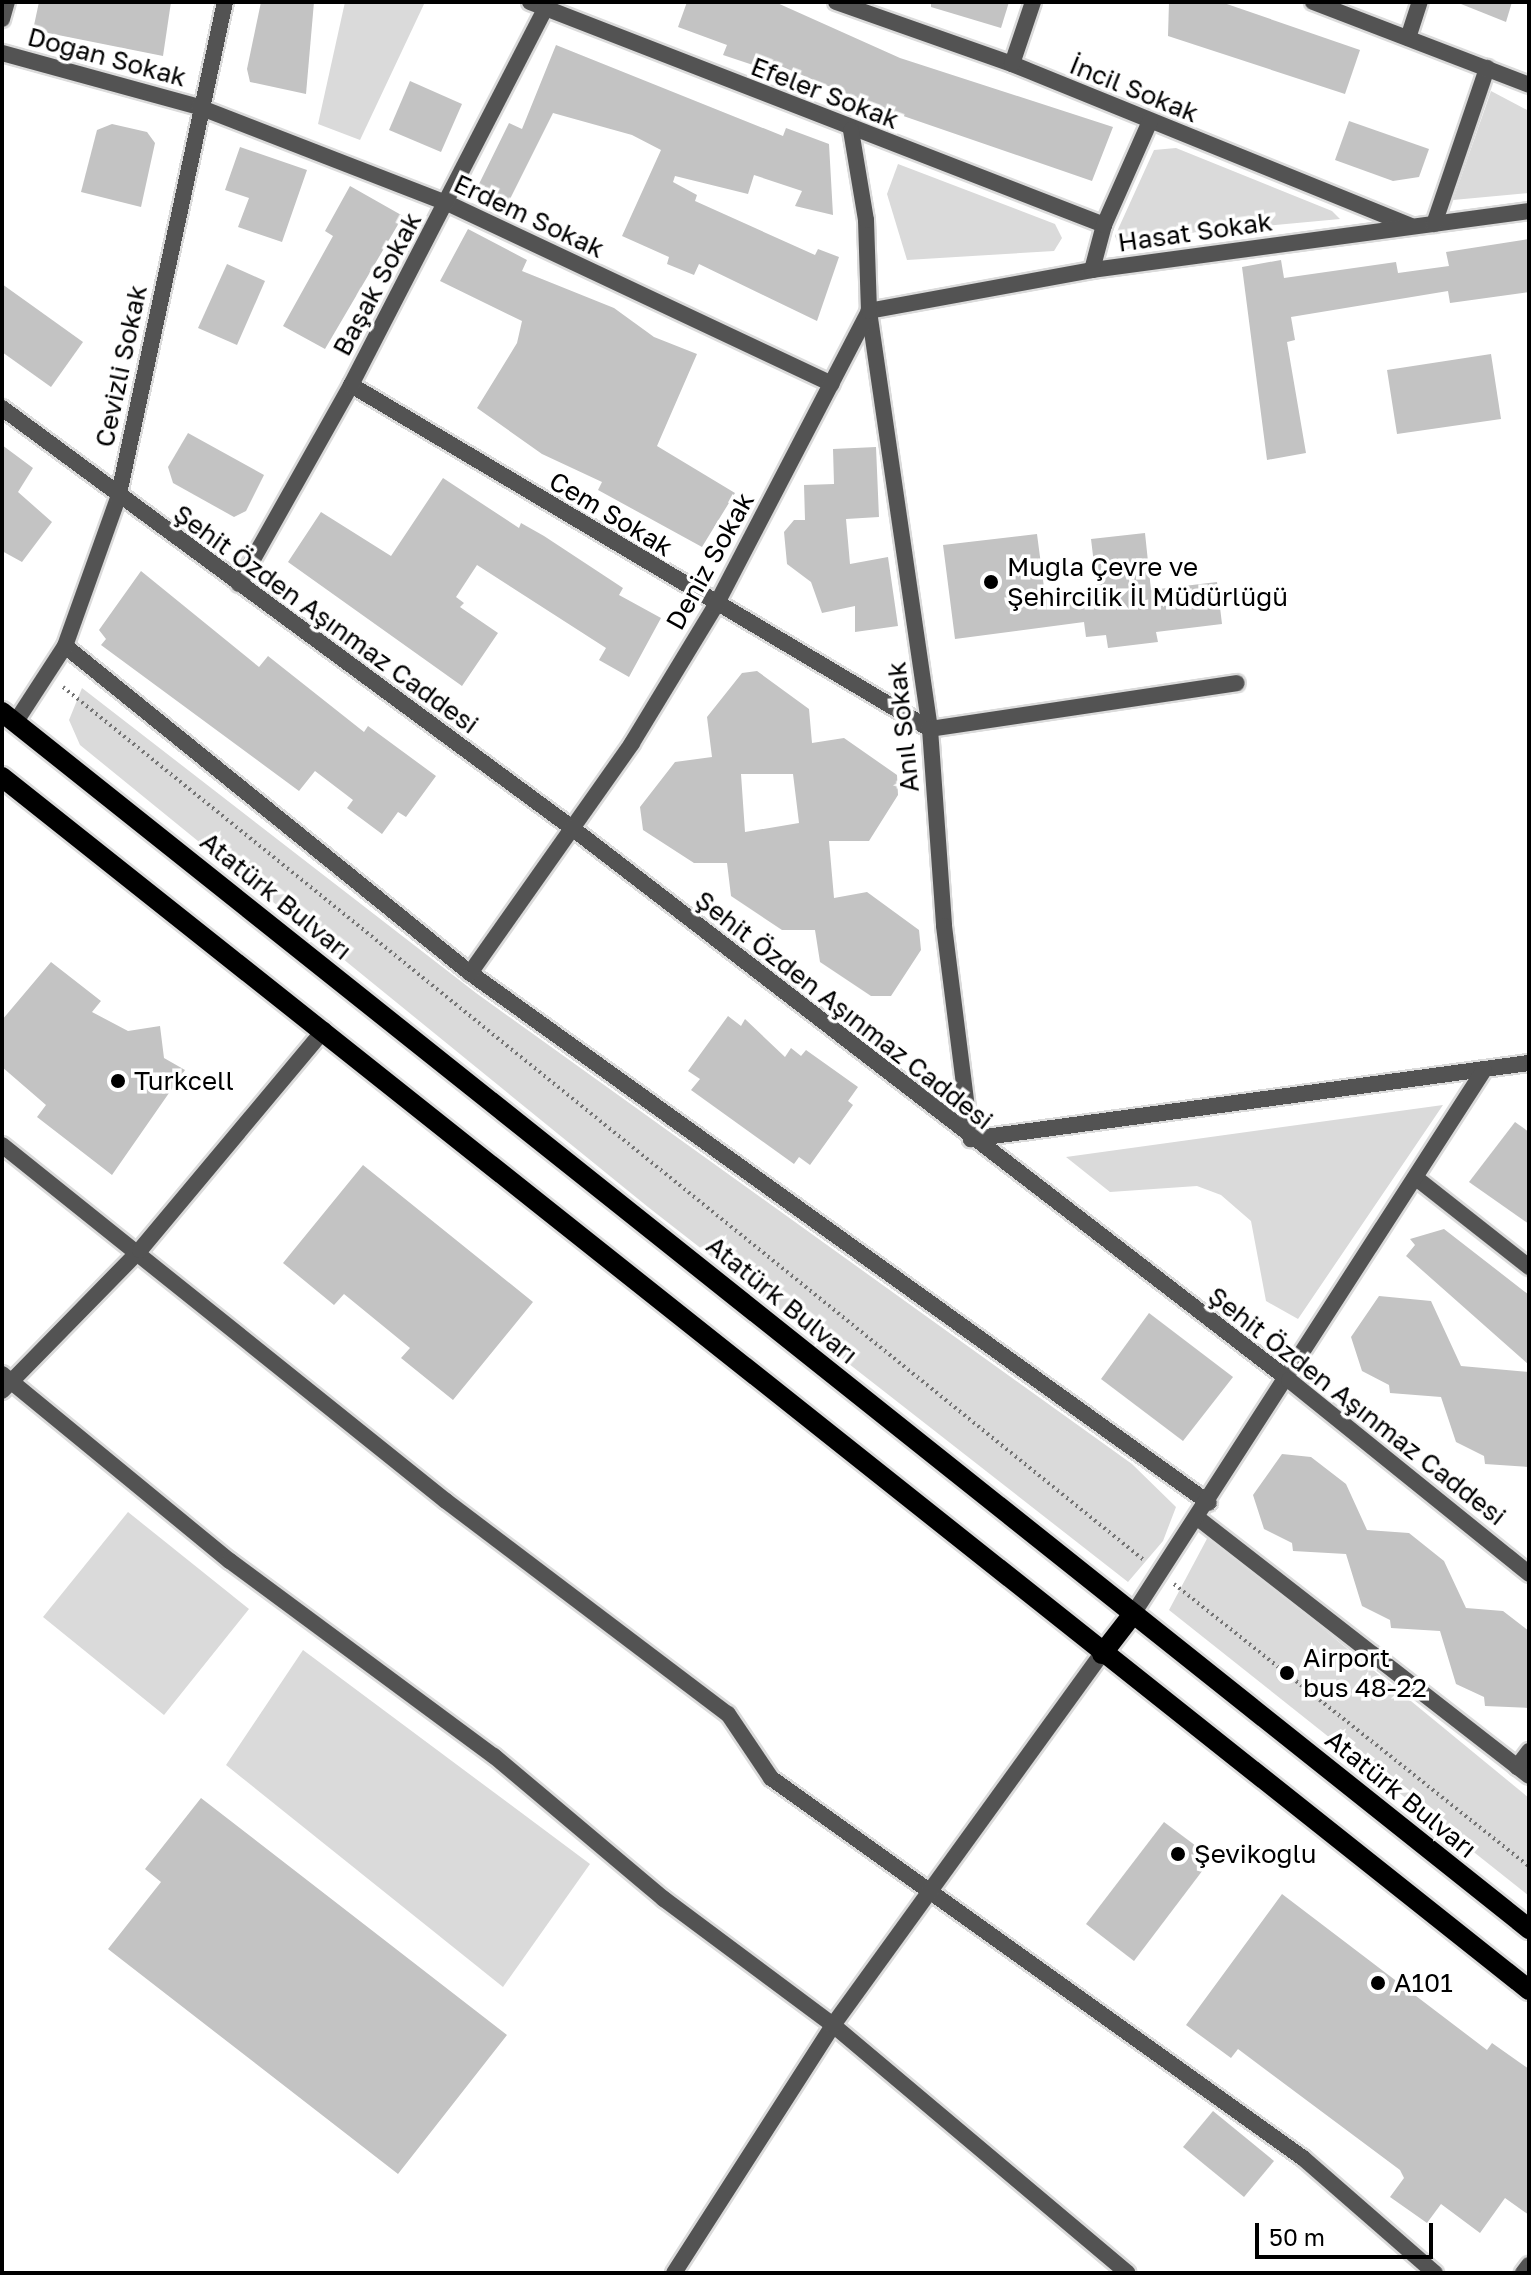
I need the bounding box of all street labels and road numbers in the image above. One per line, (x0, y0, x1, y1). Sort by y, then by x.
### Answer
street label: Doğan Sokak (24, 21, 190, 93)
street label: İncil Sokak (1065, 49, 1203, 129)
street label: Efeler Sokak (747, 50, 903, 136)
street label: Erdem Sokak (449, 168, 609, 264)
street label: Hasat Sokak (1116, 206, 1274, 258)
street label: Başak Sokak (326, 207, 428, 361)
street label: Cevizli Sokak (89, 282, 153, 450)
street label: Cem Sokak (544, 465, 678, 563)
street label: Deniz Sokak (659, 487, 761, 635)
street label: Şehit Özden Aşınmaz Caddesi (167, 498, 485, 740)
street label: Anıl Sokak (881, 660, 925, 794)
street label: Atatürk Bulvarı (194, 826, 358, 966)
street label: Şehit Özden Aşınmaz Caddesi (689, 884, 999, 1136)
street label: Atatürk Bulvarı (700, 1230, 864, 1370)
street label: Şehit Özden Aşınmaz Caddesi (1202, 1280, 1512, 1532)
street label: Atatürk Bulvarı (1319, 1724, 1483, 1864)

